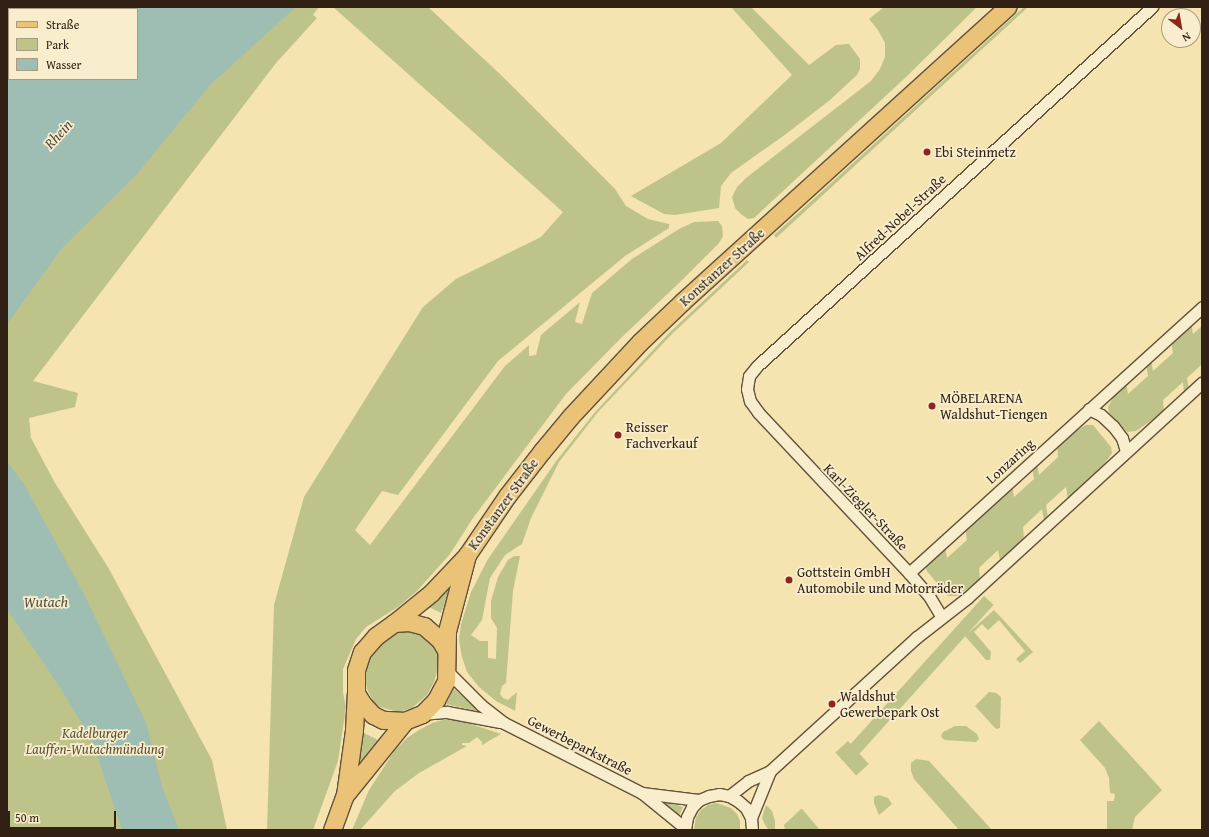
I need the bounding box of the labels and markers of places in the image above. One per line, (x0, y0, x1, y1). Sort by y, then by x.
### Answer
place label: Ebi Steinmetz (935, 144, 1016, 160)
marker: Ebi Steinmetz (922, 147, 932, 157)
place label: MÖBELARENA Waldshut-Tiengen (940, 390, 1048, 422)
marker: MÖBELARENA Waldshut-Tiengen (927, 401, 937, 411)
place label: Reisser Fachverkauf (626, 419, 698, 452)
marker: Reisser Fachverkauf (613, 430, 623, 440)
place label: Gottstein GmbH Automobile und Motorräder (797, 564, 963, 596)
marker: Gottstein GmbH Automobile und Motorräder (784, 575, 794, 585)
place label: Waldshut Gewerbepark Ost (840, 688, 940, 720)
marker: Waldshut Gewerbepark Ost (827, 699, 837, 709)

